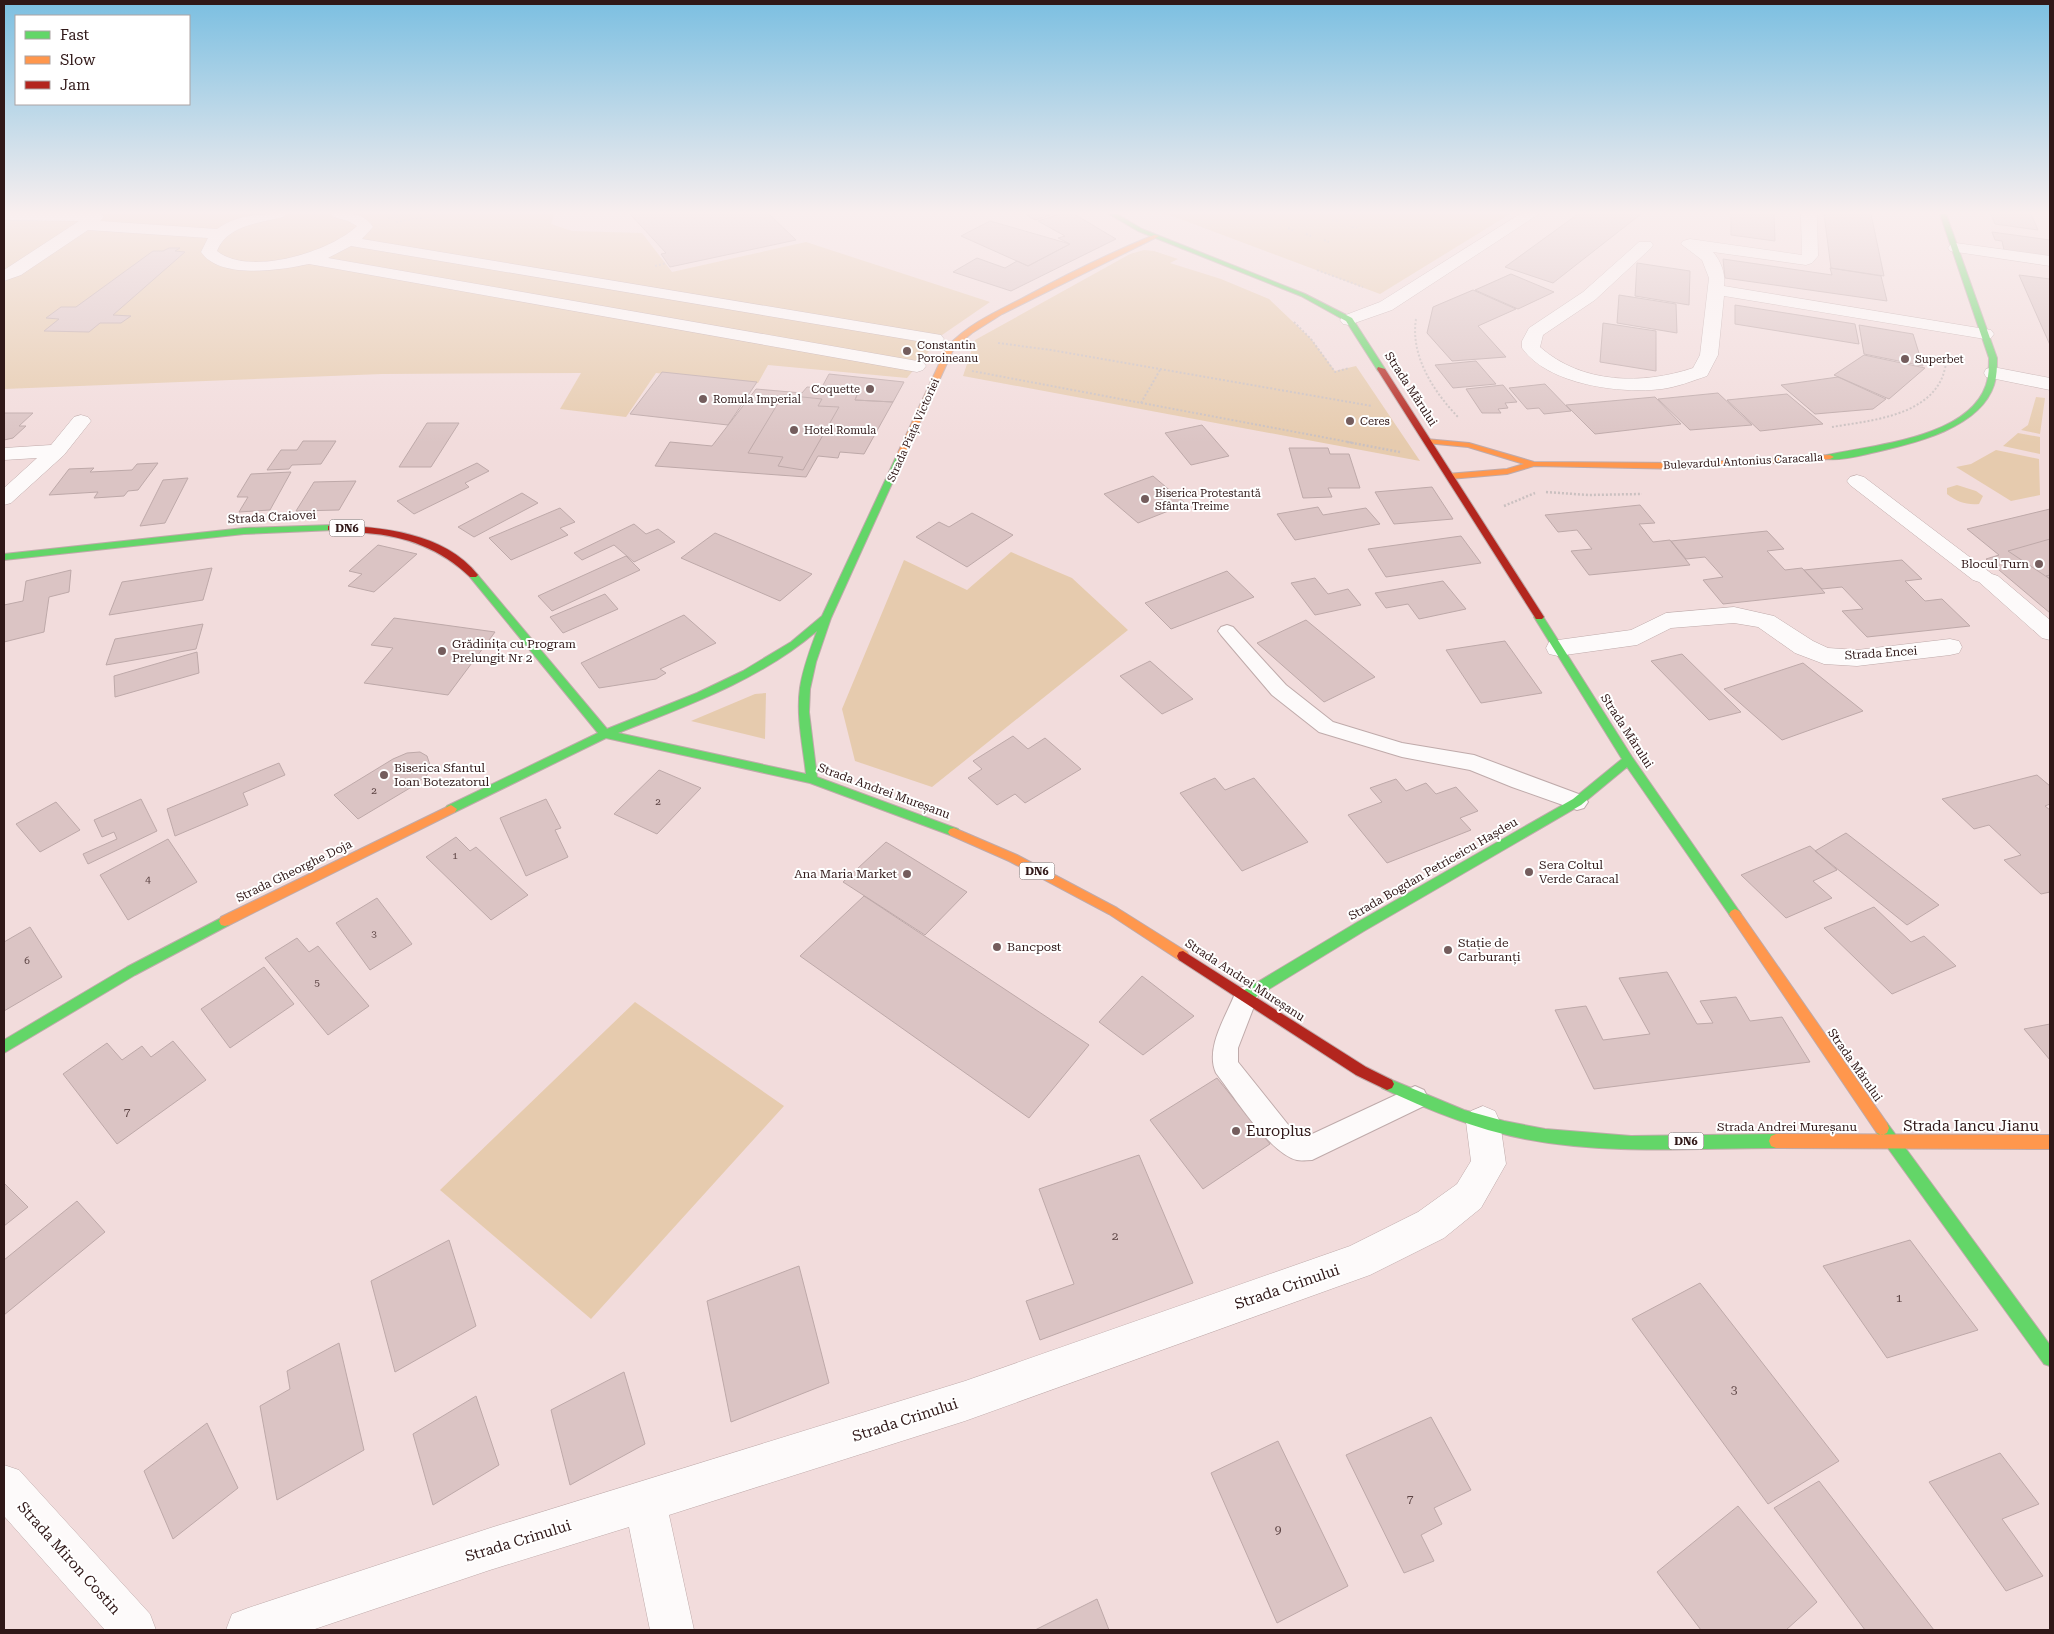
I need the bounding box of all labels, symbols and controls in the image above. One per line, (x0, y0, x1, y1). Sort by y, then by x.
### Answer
legend (15, 15, 190, 105)
text: Fast (60, 26, 90, 44)
text: Slow (60, 51, 96, 69)
text: Jam (60, 76, 90, 94)
place label: Constantin Poroineanu (917, 339, 978, 365)
marker: Constantin Poroineanu (901, 345, 913, 357)
street label: Strada Mărului (1382, 349, 1440, 429)
marker: Superbet (1899, 353, 1911, 365)
place label: Superbet (1915, 353, 1964, 366)
street label: Strada Piața Victoriei (885, 376, 943, 484)
place label: Coquette (811, 383, 860, 396)
marker: Coquette (864, 383, 876, 395)
marker: Romula Imperial (697, 393, 709, 405)
place label: Romula Imperial (713, 393, 802, 406)
marker: Ceres (1344, 415, 1356, 427)
place label: Ceres (1360, 415, 1390, 428)
marker: Hotel Romula (788, 424, 800, 436)
place label: Hotel Romula (804, 424, 876, 437)
street label: Bulevardul Antonius Caracalla (1663, 451, 1823, 472)
place label: Biserica Protestantă Sfânta Treime (1155, 487, 1261, 513)
marker: Biserica Protestantă Sfânta Treime (1139, 493, 1151, 505)
street label: Strada Craiovei (227, 508, 317, 526)
road number: DN6 (330, 520, 364, 536)
place label: Blocul Turn (1961, 557, 2029, 571)
marker: Blocul Turn (2033, 558, 2045, 570)
place label: Grădinița cu Program Prelungit Nr 2 (452, 637, 576, 665)
street label: Strada Encei (1844, 643, 1918, 663)
marker: Grădinița cu Program Prelungit Nr 2 (436, 645, 448, 657)
street label: Strada Mărului (1598, 691, 1656, 771)
street label: Strada Andrei Mureșanu (816, 760, 953, 823)
place label: Biserica Sfantul Ioan Botezatorul (394, 761, 489, 789)
marker: Biserica Sfantul Ioan Botezatorul (378, 769, 390, 781)
house number: 2 (371, 785, 377, 796)
house number: 2 (655, 796, 661, 807)
street label: Strada Bogdan Petriceicu Hașdeu (1346, 815, 1521, 924)
street label: Strada Gheorghe Doja (234, 837, 355, 905)
house number: 1 (452, 850, 458, 861)
place label: Sera Coltul Verde Caracal (1539, 858, 1619, 886)
road number: DN6 (1020, 862, 1054, 879)
marker: Sera Coltul Verde Caracal (1523, 866, 1535, 878)
place label: Ana Maria Market (794, 867, 898, 881)
marker: Ana Maria Market (901, 868, 913, 880)
house number: 4 (145, 874, 151, 885)
house number: 3 (371, 928, 377, 939)
street label: Strada Andrei Mureșanu (1182, 936, 1308, 1025)
place label: Stație de Carburanți (1458, 936, 1521, 965)
place label: Bancpost (1007, 940, 1062, 954)
marker: Bancpost (991, 941, 1003, 953)
marker: Stație de Carburanți (1442, 944, 1454, 956)
house number: 6 (24, 955, 30, 966)
house number: 5 (314, 977, 320, 988)
street label: Strada Mărului (1825, 1026, 1885, 1104)
house number: 7 (124, 1105, 131, 1119)
street label: Strada Iancu Jianu (1903, 1117, 2039, 1135)
street label: Strada Andrei Mureșanu (1717, 1120, 1857, 1135)
place label: Europlus (1246, 1122, 1311, 1140)
marker: Europlus (1230, 1125, 1242, 1137)
road number: DN6 (1668, 1132, 1704, 1150)
house number: 2 (1112, 1229, 1119, 1243)
street label: Strada Crinului (1232, 1261, 1342, 1313)
house number: 1 (1896, 1291, 1903, 1305)
house number: 3 (1731, 1383, 1738, 1397)
street label: Strada Crinului (850, 1394, 960, 1446)
house number: 7 (1407, 1492, 1414, 1506)
street label: Strada Miron Costin (14, 1498, 125, 1618)
street label: Strada Crinului (463, 1516, 573, 1566)
house number: 9 (1275, 1523, 1282, 1537)

